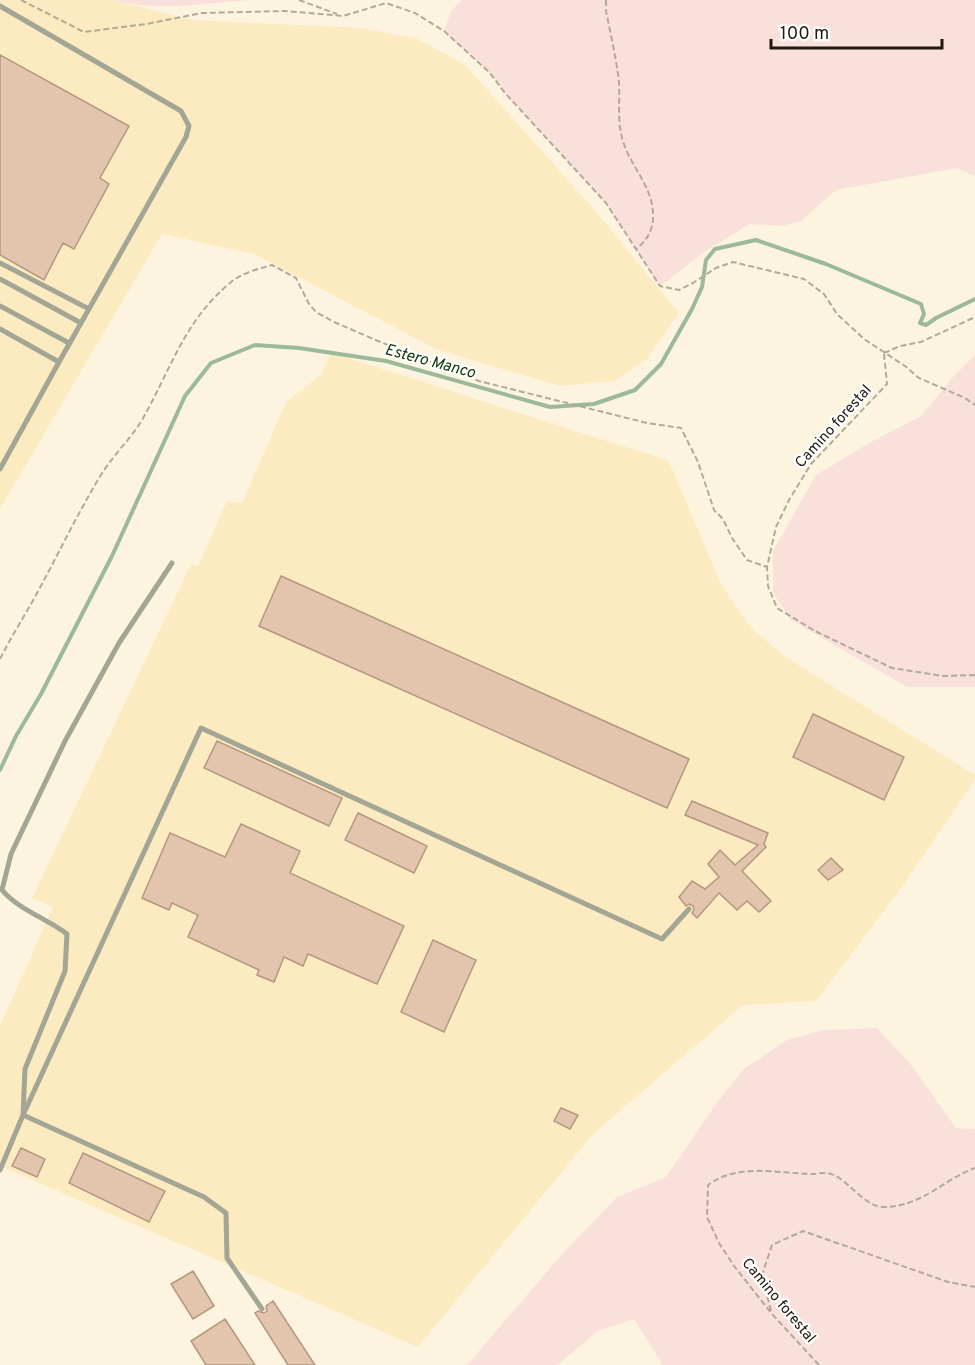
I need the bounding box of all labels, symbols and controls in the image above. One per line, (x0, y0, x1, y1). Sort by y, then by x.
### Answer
scale bar (771, 12, 942, 50)
text: 100 m (780, 23, 829, 46)
water label: Estero Manco (383, 340, 478, 384)
street label: Camino forestal (792, 381, 876, 473)
street label: Camino forestal (737, 1255, 819, 1347)

